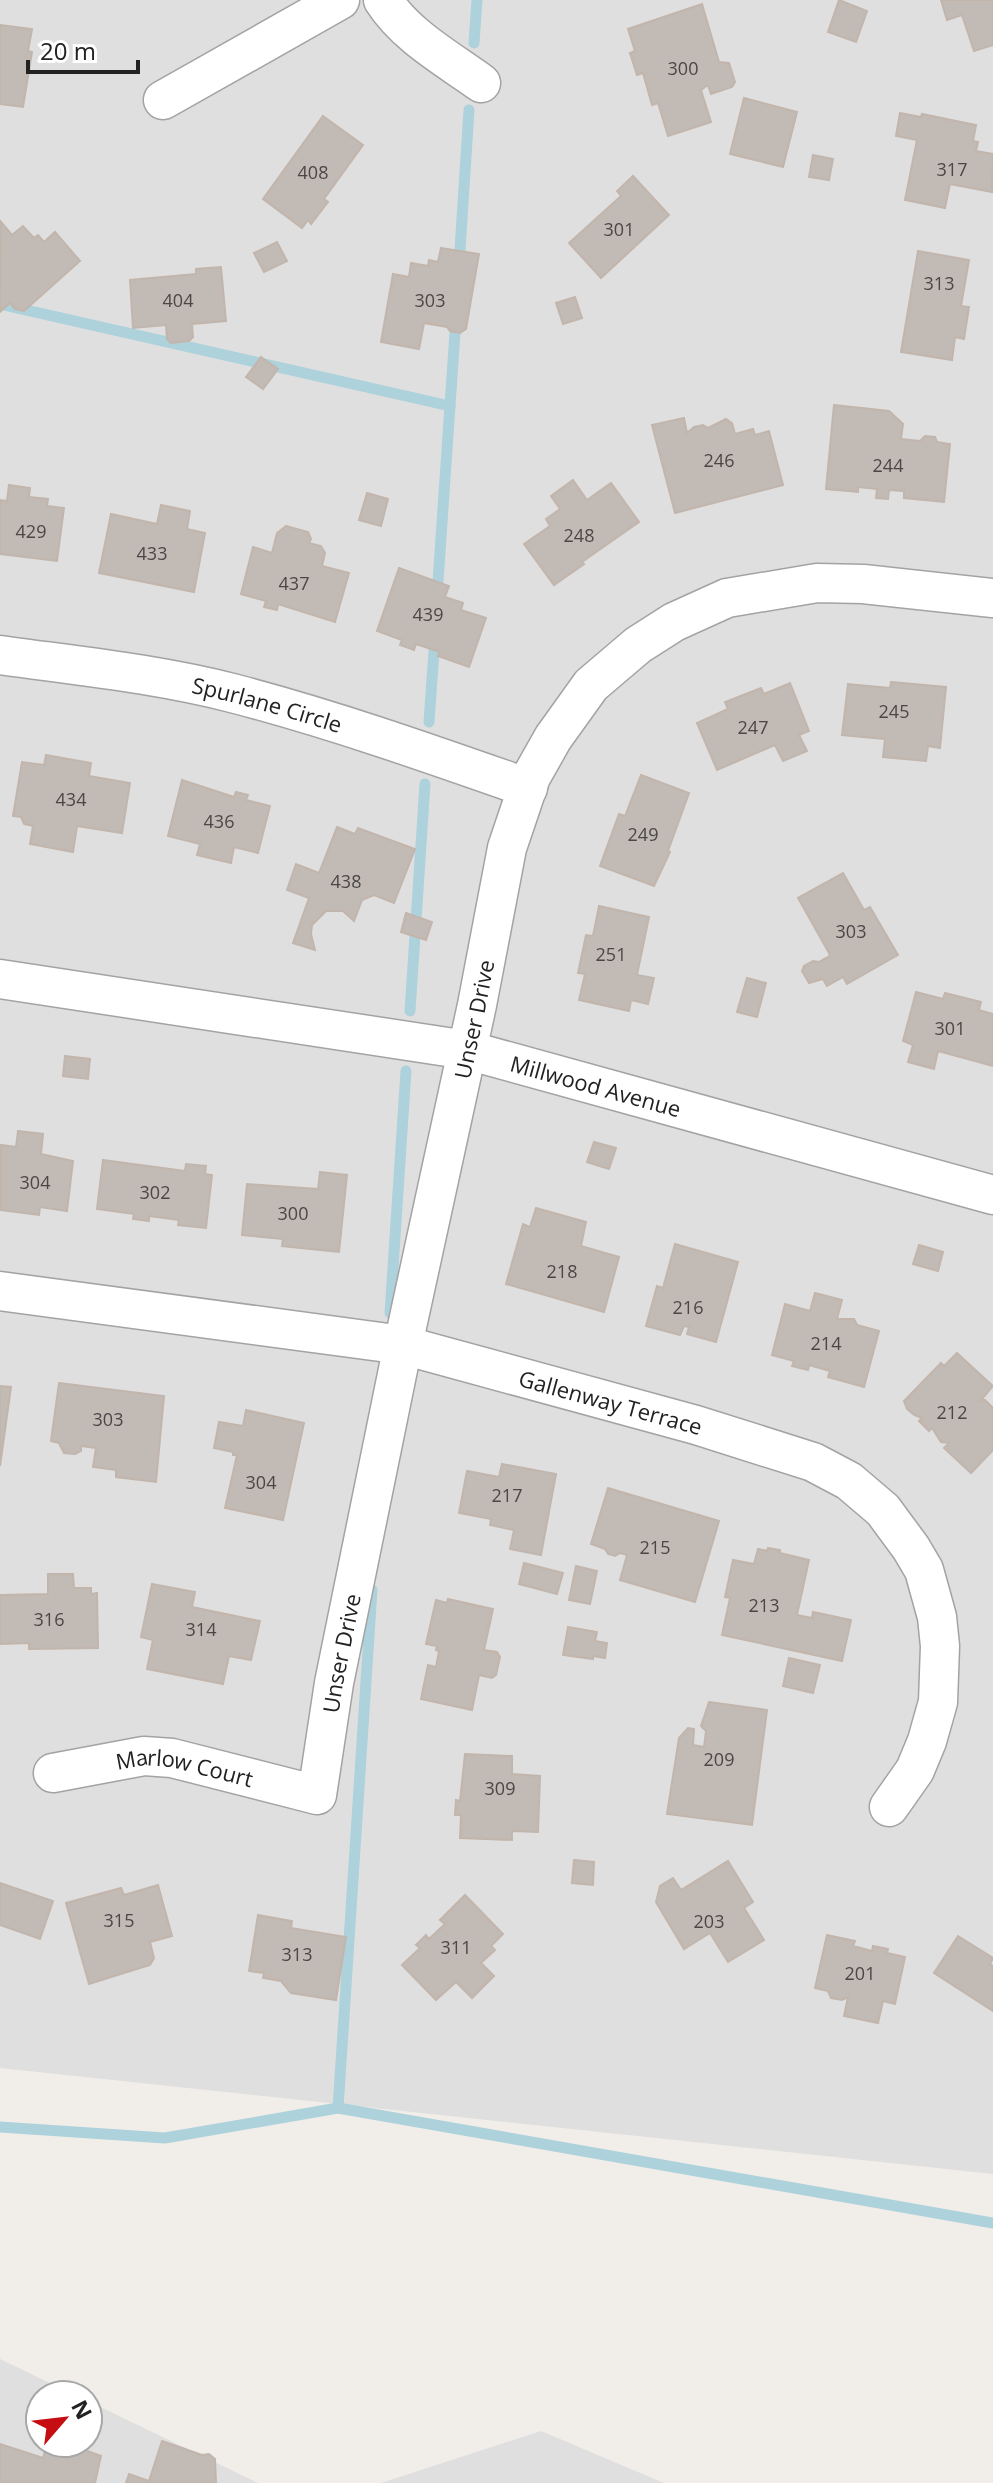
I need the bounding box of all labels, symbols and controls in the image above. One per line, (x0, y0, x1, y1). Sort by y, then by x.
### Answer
scale bar (28, 24, 138, 74)
text: 20 m (40, 34, 96, 67)
house number: 300 (668, 56, 698, 80)
house number: 317 (937, 157, 967, 181)
house number: 408 (298, 160, 328, 184)
house number: 301 (604, 217, 634, 241)
house number: 313 (924, 271, 954, 295)
house number: 404 (163, 288, 193, 312)
house number: 303 (415, 288, 445, 312)
house number: 246 (704, 448, 734, 472)
house number: 244 (873, 453, 903, 477)
house number: 429 (16, 519, 46, 543)
house number: 248 (564, 523, 594, 547)
house number: 433 (137, 541, 167, 565)
house number: 437 (279, 571, 309, 595)
house number: 439 (413, 602, 443, 626)
street label: Spurlane Circle (190, 669, 346, 739)
house number: 245 (879, 699, 909, 723)
house number: 247 (738, 715, 768, 739)
house number: 434 (56, 787, 86, 811)
house number: 436 (204, 809, 234, 833)
house number: 249 (628, 822, 658, 846)
house number: 438 (331, 869, 361, 893)
house number: 303 (836, 919, 866, 943)
house number: 251 (596, 942, 626, 966)
street label: Unser Drive (446, 957, 500, 1081)
house number: 301 (935, 1016, 965, 1040)
street label: Millwood Avenue (507, 1048, 685, 1123)
house number: 304 (20, 1170, 50, 1194)
house number: 302 (140, 1180, 170, 1204)
house number: 300 (278, 1201, 308, 1225)
house number: 218 (547, 1259, 577, 1283)
house number: 216 (673, 1295, 703, 1319)
house number: 214 (811, 1331, 841, 1355)
street label: Gallenway Terrace (516, 1362, 706, 1441)
house number: 212 (937, 1400, 967, 1424)
house number: 303 (93, 1407, 123, 1431)
house number: 304 (246, 1470, 276, 1494)
house number: 217 (492, 1483, 522, 1507)
house number: 215 (640, 1535, 670, 1559)
street label: Unser Drive (315, 1591, 367, 1715)
house number: 213 (749, 1593, 779, 1617)
house number: 316 (34, 1607, 64, 1631)
house number: 314 (186, 1617, 216, 1641)
street label: Marlow Court (113, 1741, 257, 1793)
house number: 209 (704, 1747, 734, 1771)
house number: 309 (485, 1776, 515, 1800)
house number: 315 (104, 1908, 134, 1932)
house number: 203 (694, 1909, 724, 1933)
house number: 311 (441, 1935, 471, 1959)
house number: 313 (282, 1942, 312, 1966)
house number: 201 (845, 1961, 875, 1985)
north arrow (24, 2379, 104, 2459)
text: N (65, 2394, 100, 2424)

